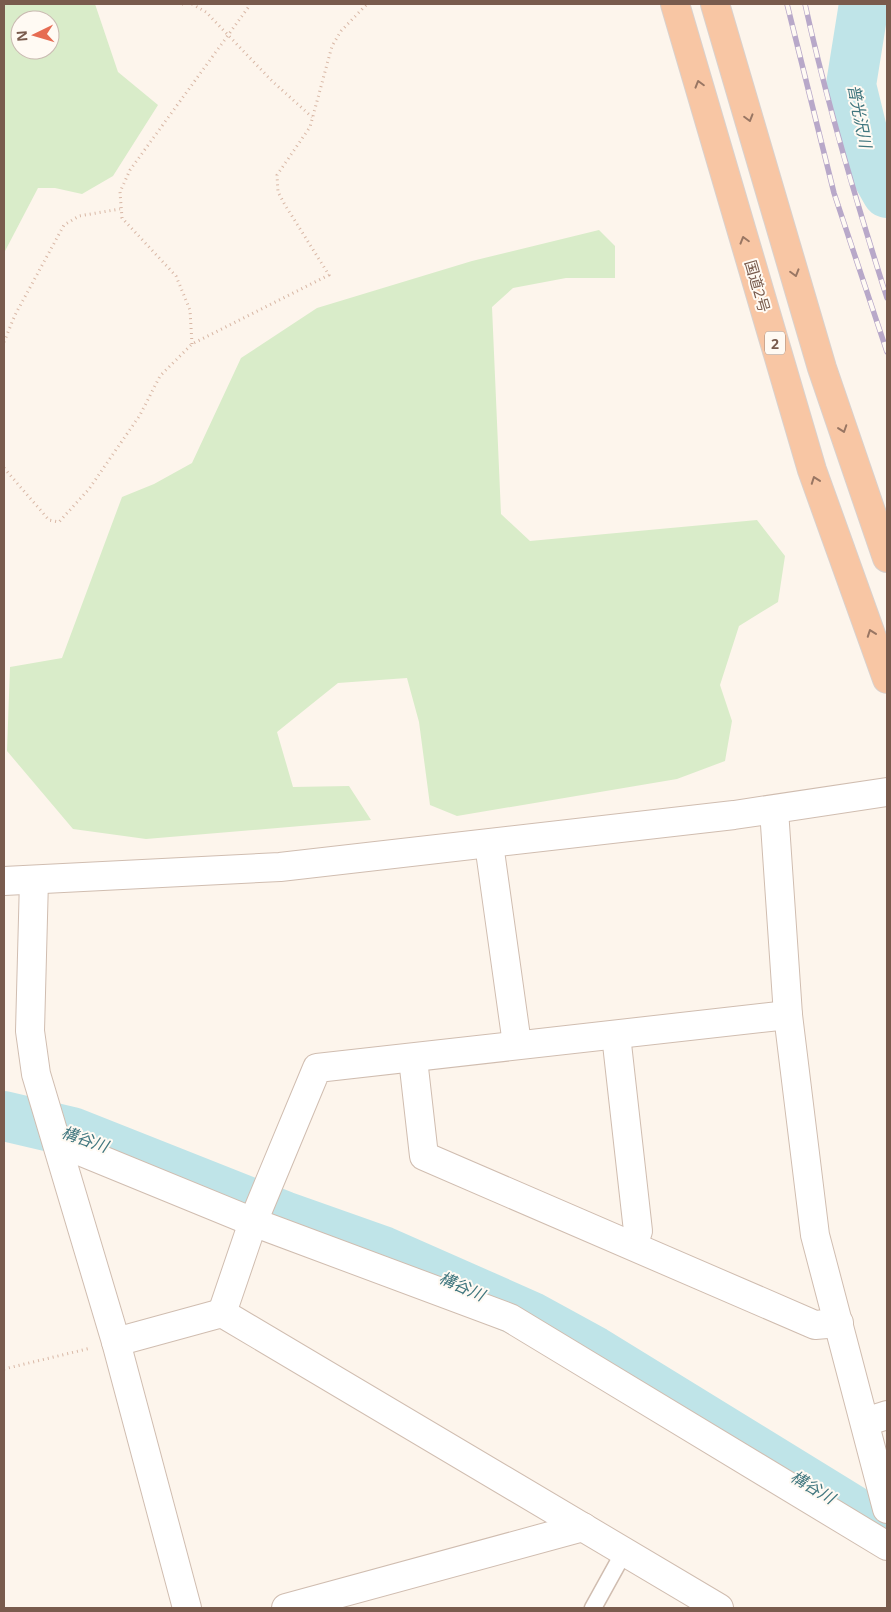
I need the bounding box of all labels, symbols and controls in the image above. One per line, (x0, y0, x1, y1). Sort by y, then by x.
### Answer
north arrow (10, 10, 60, 60)
text: N (12, 30, 32, 43)
one-way arrow (694, 81, 704, 89)
water label: 普光沢川 (843, 82, 877, 151)
one-way arrow (743, 113, 753, 121)
one-way arrow (740, 237, 750, 245)
street label: 国道2号 (741, 257, 775, 315)
one-way arrow (789, 269, 799, 277)
road number: 2 (765, 332, 785, 354)
one-way arrow (837, 424, 847, 432)
one-way arrow (811, 476, 821, 485)
one-way arrow (867, 629, 877, 638)
water label: 構谷川 (59, 1121, 113, 1158)
water label: 構谷川 (436, 1266, 490, 1307)
water label: 構谷川 (787, 1465, 841, 1510)

